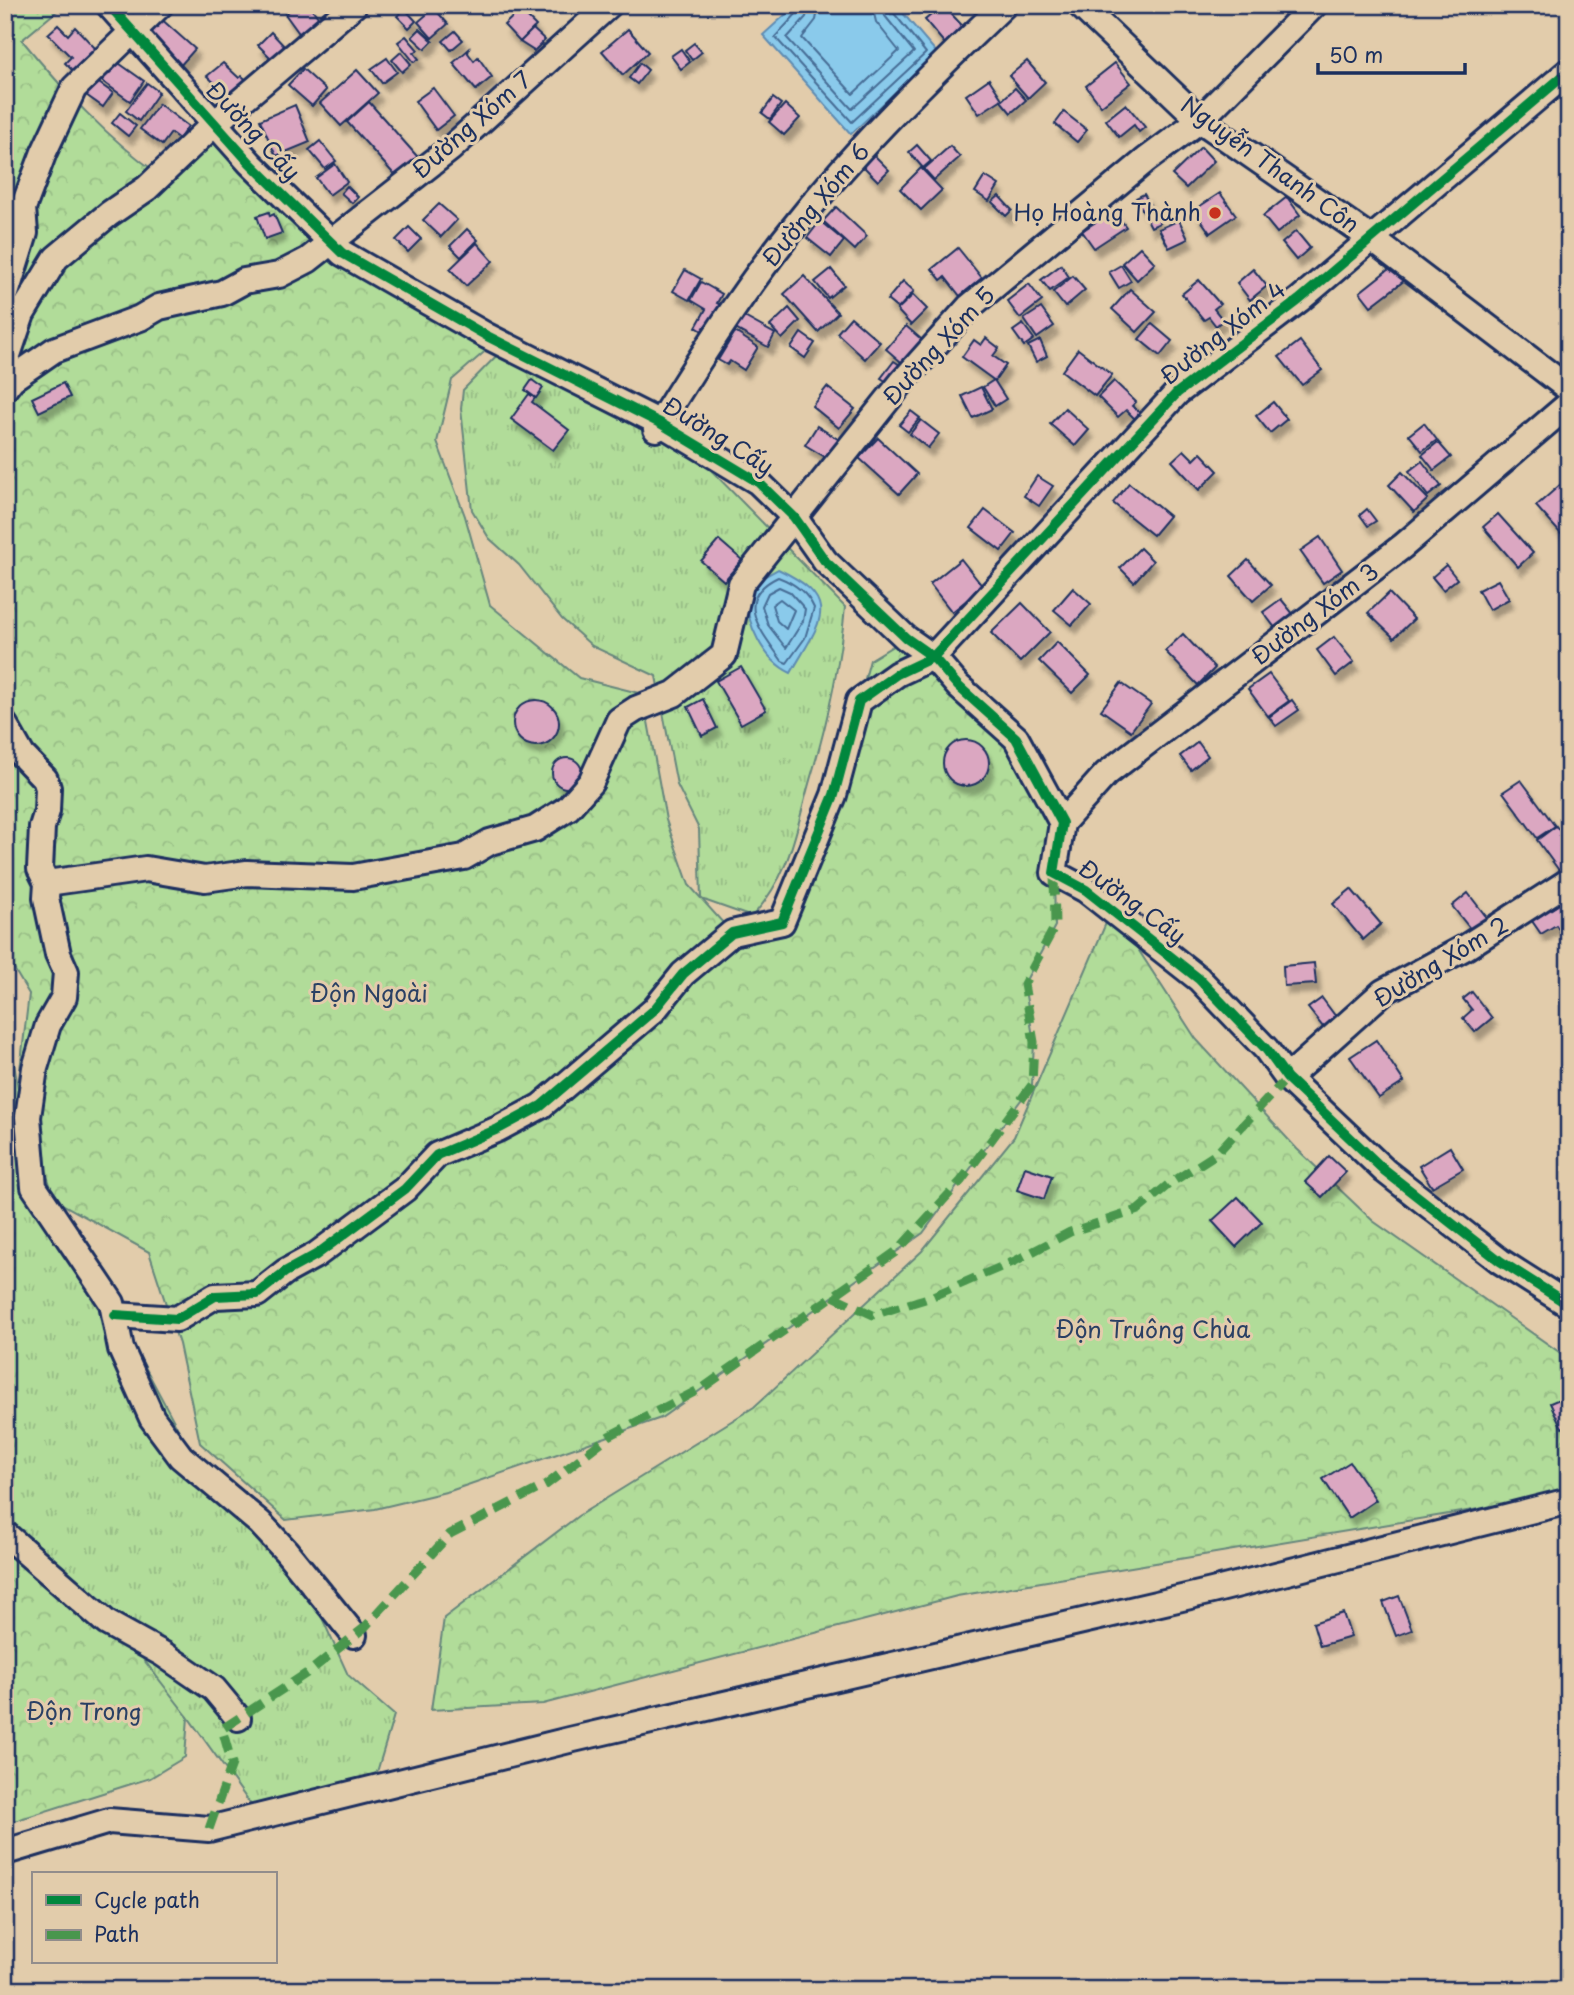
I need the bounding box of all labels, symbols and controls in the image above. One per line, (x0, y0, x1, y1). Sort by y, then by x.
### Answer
scale bar (1318, 32, 1466, 76)
text: 50 m (1329, 38, 1383, 70)
street label: Đường Xóm 7 (403, 62, 539, 186)
street label: Đường Cấy (199, 72, 309, 188)
street label: Nguyễn Thanh Côn (1174, 87, 1368, 241)
street label: Đường Xóm 6 (753, 135, 877, 273)
place label: Họ Hoàng Thành (1014, 194, 1201, 229)
marker: Họ Hoàng Thành (1207, 205, 1223, 221)
street label: Đường Xóm 4 (1152, 272, 1292, 392)
street label: Đường Xóm 5 (874, 278, 1002, 412)
street label: Đường Cấy (657, 387, 781, 483)
street label: Đường Xóm 3 (1243, 553, 1385, 672)
street label: Đường Cấy (1072, 850, 1194, 952)
street label: Đường Xóm 2 (1366, 907, 1514, 1015)
park label: Độn Ngoài (310, 975, 428, 1010)
park label: Độn Truông Chùa (1056, 1311, 1251, 1346)
park label: Độn Trong (26, 1693, 142, 1728)
legend (32, 1872, 276, 1964)
text: Cycle path (94, 1883, 200, 1915)
text: Path (94, 1917, 139, 1949)

